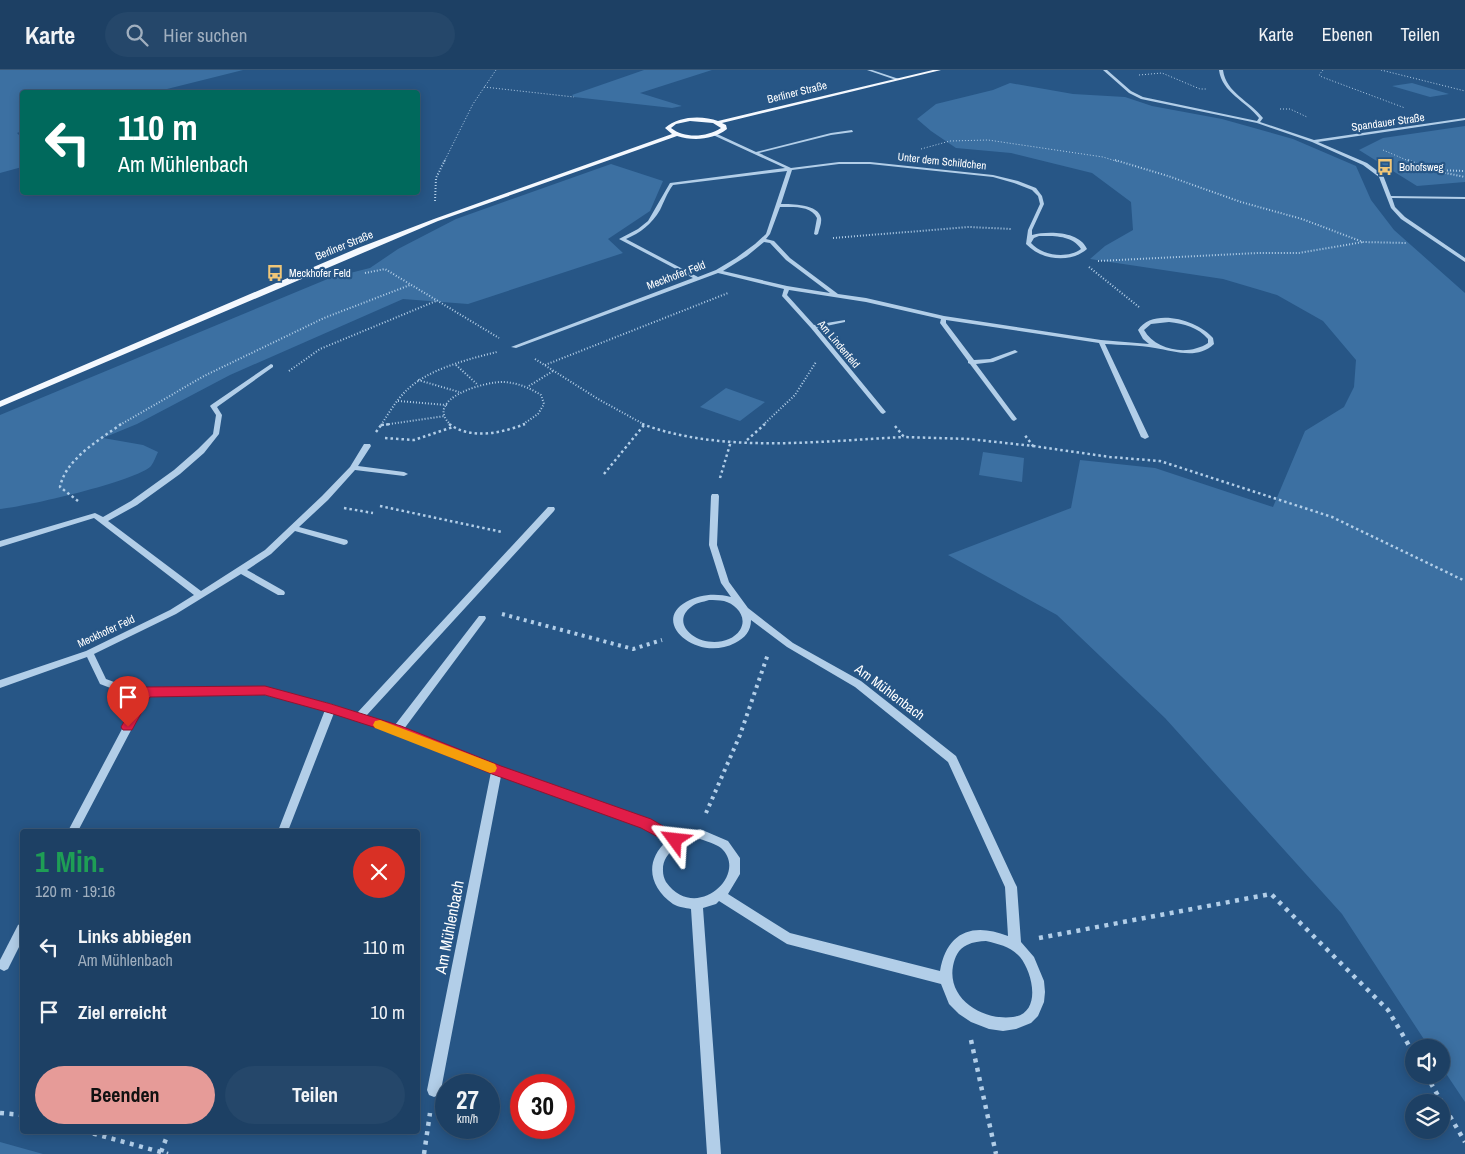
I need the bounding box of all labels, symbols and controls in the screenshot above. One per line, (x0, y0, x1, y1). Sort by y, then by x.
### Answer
search box (105, 12, 455, 57)
text: Karte (25, 19, 75, 51)
icon: search (123, 21, 151, 49)
text: Hier suchen (163, 22, 247, 48)
text: Karte (1258, 22, 1294, 47)
text: Ebenen (1322, 22, 1373, 47)
text: Teilen (1401, 22, 1440, 47)
street label: Berliner Straße (766, 78, 828, 106)
text: 110 m (118, 104, 198, 151)
icon: left (35, 110, 100, 175)
street label: Spandauer Straße (1351, 110, 1425, 134)
text: Am Mühlenbach (118, 149, 248, 179)
street label: Unter dem Schildchen (897, 149, 987, 173)
bus stop icon: Bohofsweg (1375, 157, 1395, 177)
place label: Bohofsweg (1399, 160, 1444, 174)
street label: Berliner Straße (313, 227, 375, 263)
street label: Meckhofer Feld (645, 257, 707, 293)
bus stop icon: Meckhofer Feld (265, 263, 285, 283)
place label: Meckhofer Feld (289, 266, 351, 280)
street label: Am Lindenfeld (814, 316, 863, 371)
street label: Meckhofer Feld (75, 612, 137, 650)
street label: Am Mühlenbach (851, 659, 929, 724)
pin (107, 676, 149, 727)
icon: arrive (114, 683, 142, 711)
position arrow (648, 813, 700, 865)
text: 1 Min. (35, 841, 105, 881)
button: close (353, 846, 405, 898)
street label: Am Mühlenbach (429, 878, 469, 977)
text: 120 m · 19:16 (35, 880, 115, 902)
text: Links abbiegen (78, 923, 191, 949)
icon: left (35, 933, 63, 961)
text: 110 m (363, 934, 405, 960)
text: Am Mühlenbach (78, 949, 173, 971)
icon: arrive (35, 998, 63, 1026)
text: Ziel erreicht (78, 999, 166, 1025)
text: 10 m (370, 999, 405, 1025)
map controls (1405, 1039, 1450, 1139)
button: sound (1405, 1039, 1450, 1084)
button: Beenden (35, 1066, 215, 1124)
button: Teilen (225, 1066, 405, 1124)
speed limit sign: 30 (510, 1074, 575, 1139)
text: 27 (456, 1083, 479, 1117)
button: layers (1405, 1094, 1450, 1139)
text: km/h (457, 1111, 478, 1127)

